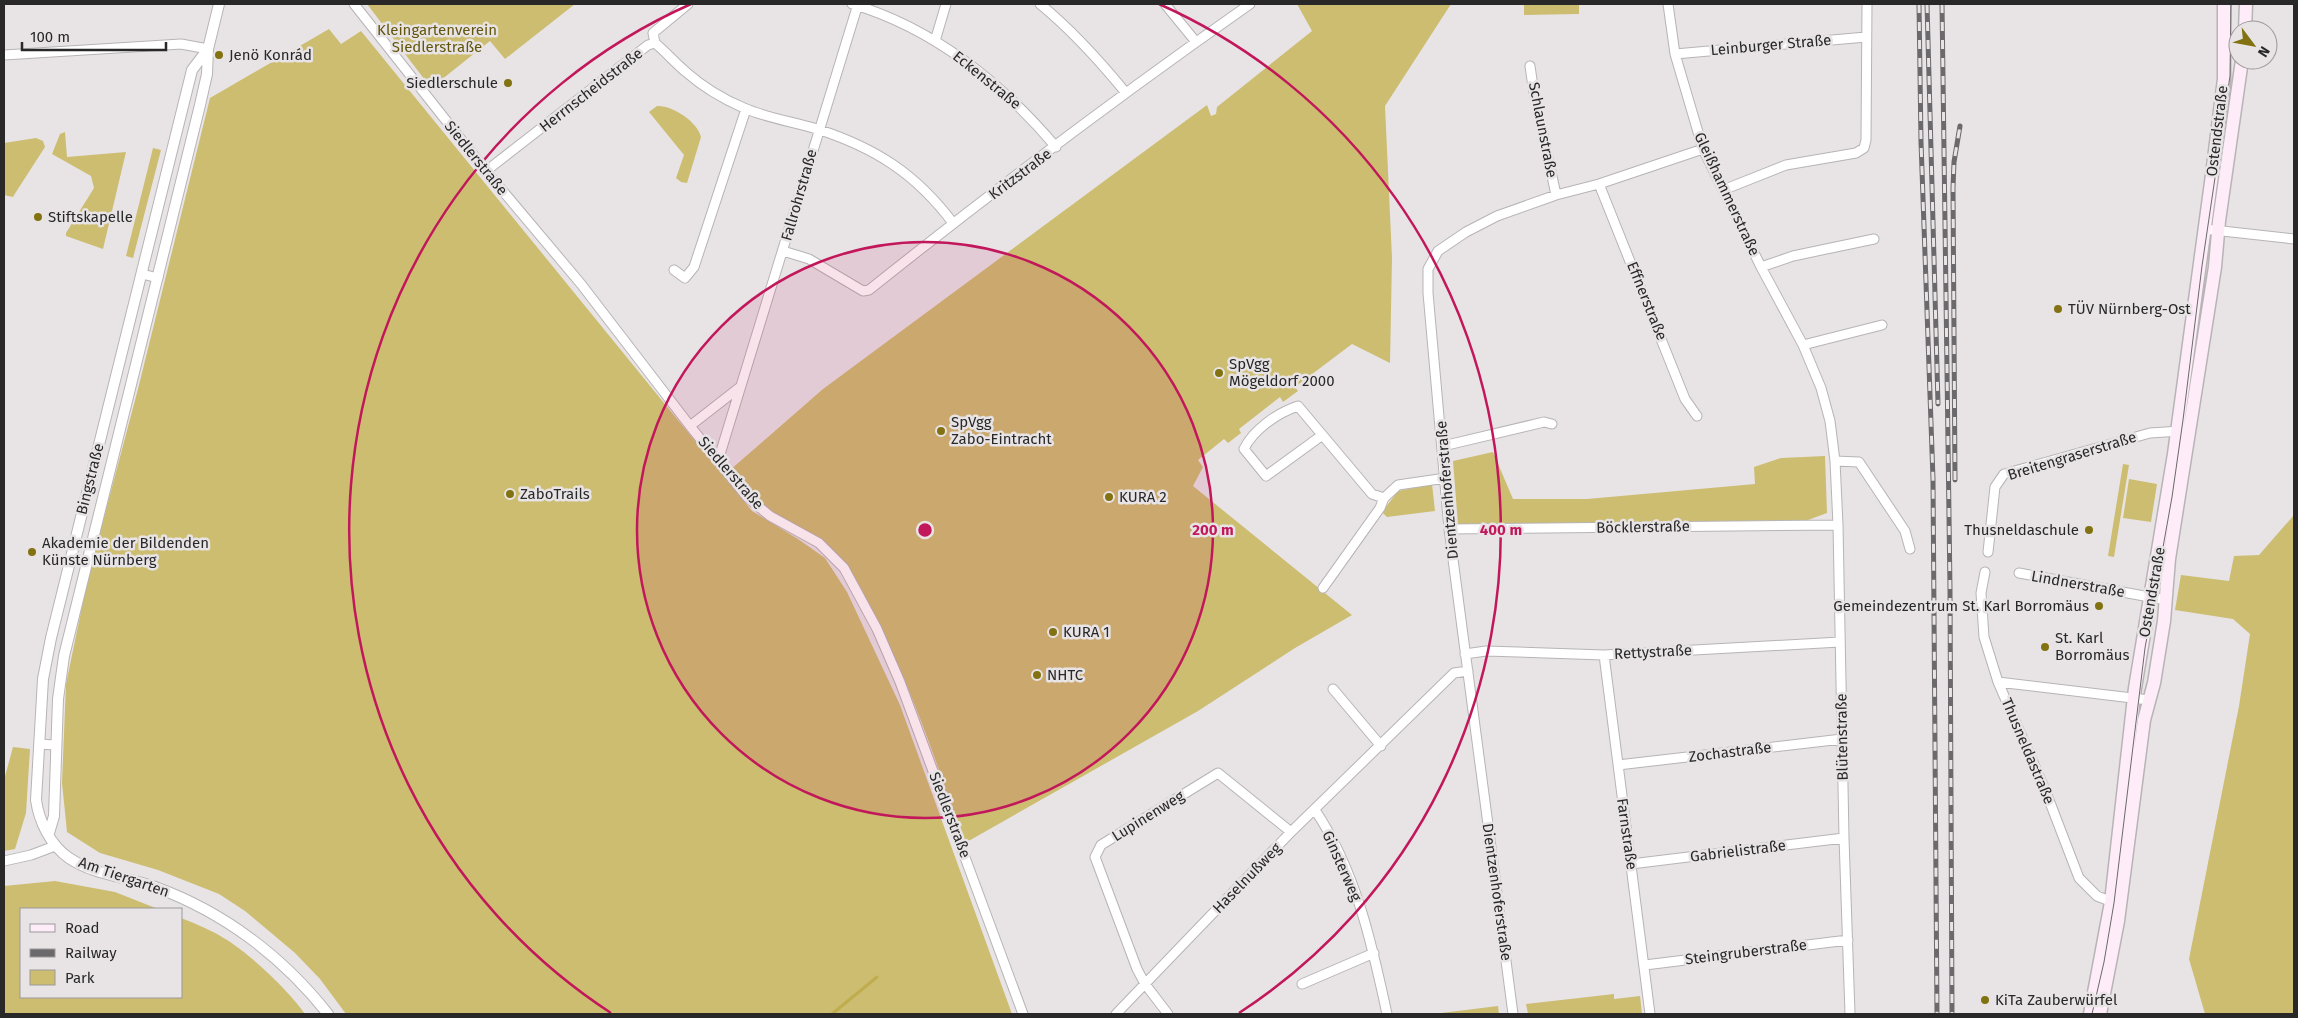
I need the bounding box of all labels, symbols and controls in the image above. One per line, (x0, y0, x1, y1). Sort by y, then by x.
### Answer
scale bar (22, 20, 166, 52)
north arrow (2228, 20, 2278, 70)
park label: Kleingartenverein Siedlerstraße (377, 21, 497, 56)
text: 100 m (30, 28, 70, 46)
street label: Leinburger Straße (1710, 31, 1832, 59)
text: N (2254, 43, 2273, 60)
street label: Herrnscheidstraße (536, 44, 646, 136)
place label: Jenö Konrád (229, 46, 312, 64)
street label: Eckenstraße (949, 47, 1025, 113)
marker: Jenö Konrád (213, 49, 225, 61)
place label: Siedlerschule (406, 74, 498, 92)
marker: Siedlerschule (502, 77, 514, 89)
street label: Schlaunstraße (1525, 81, 1561, 179)
street label: Ostendstraße (2202, 85, 2232, 177)
street label: Siedlerstraße (441, 117, 511, 199)
street label: Gleißhammerstraße (1690, 129, 1764, 259)
street label: Kritzstraße (985, 145, 1055, 203)
street label: Fallrohrstraße (777, 147, 821, 243)
place label: Stiftskapelle (48, 208, 133, 226)
marker: Stiftskapelle (32, 211, 44, 223)
street label: Effnerstraße (1623, 259, 1671, 343)
place label: TÜV Nürnberg-Ost (2068, 300, 2191, 318)
marker: TÜV Nürnberg-Ost (2052, 303, 2064, 315)
place label: SpVgg Mögeldorf 2000 (1229, 355, 1335, 390)
marker: SpVgg Mögeldorf 2000 (1213, 367, 1225, 379)
place label: SpVgg Zabo-Eintracht (951, 413, 1052, 448)
street label: Dientzenhoferstraße (1432, 420, 1462, 560)
marker: SpVgg Zabo-Eintracht (935, 425, 947, 437)
street label: Breitengraserstraße (2005, 428, 2139, 484)
street label: Siedlerstraße (695, 433, 767, 513)
street label: Bingstraße (72, 442, 108, 516)
place label: ZaboTrails (520, 485, 590, 503)
marker: ZaboTrails (504, 488, 516, 500)
place label: KURA 2 (1119, 488, 1167, 506)
marker: KURA 2 (1103, 491, 1115, 503)
street label: Böcklerstraße (1596, 517, 1690, 537)
centre of rings (916, 521, 934, 539)
text: 200 m (1192, 521, 1234, 539)
text: 400 m (1480, 521, 1522, 539)
place label: Thusneldaschule (1964, 521, 2079, 539)
marker: Thusneldaschule (2083, 524, 2095, 536)
place label: Akademie der Bildenden Künste Nürnberg (42, 534, 209, 569)
street label: Ostendstraße (2135, 545, 2169, 639)
marker: Akademie der Bildenden Künste Nürnberg (26, 546, 38, 558)
street label: Lindnerstraße (2030, 567, 2126, 601)
place label: Gemeindezentrum St. Karl Borromäus (1833, 597, 2089, 615)
marker: Gemeindezentrum St. Karl Borromäus (2093, 600, 2105, 612)
place label: KURA 1 (1063, 623, 1110, 641)
marker: KURA 1 (1047, 626, 1059, 638)
place label: St. Karl Borromäus (2055, 629, 2130, 664)
street label: Rettystraße (1614, 641, 1692, 663)
marker: St. Karl Borromäus (2039, 641, 2051, 653)
place label: NHTC (1047, 666, 1084, 684)
marker: NHTC (1031, 669, 1043, 681)
street label: Blütenstraße (1832, 693, 1852, 781)
street label: Thusneldastraße (1998, 695, 2058, 807)
street label: Zochastraße (1688, 738, 1772, 766)
street label: Siedlerstraße (925, 770, 975, 860)
street label: Lupinenweg (1109, 787, 1188, 845)
street label: Farnstraße (1613, 797, 1641, 871)
street label: Dientzenhoferstraße (1478, 822, 1516, 962)
street label: Ginsterweg (1318, 828, 1366, 904)
street label: Gabrielistraße (1689, 836, 1787, 866)
street label: Haselnußweg (1209, 839, 1285, 917)
street label: Am Tiergarten (76, 853, 172, 901)
legend (20, 908, 182, 998)
text: Road (65, 919, 100, 937)
street label: Steingruberstraße (1684, 936, 1808, 968)
text: Railway (65, 944, 117, 962)
text: Park (65, 969, 95, 987)
place label: KiTa Zauberwürfel (1995, 991, 2118, 1009)
marker: KiTa Zauberwürfel (1979, 994, 1991, 1006)

